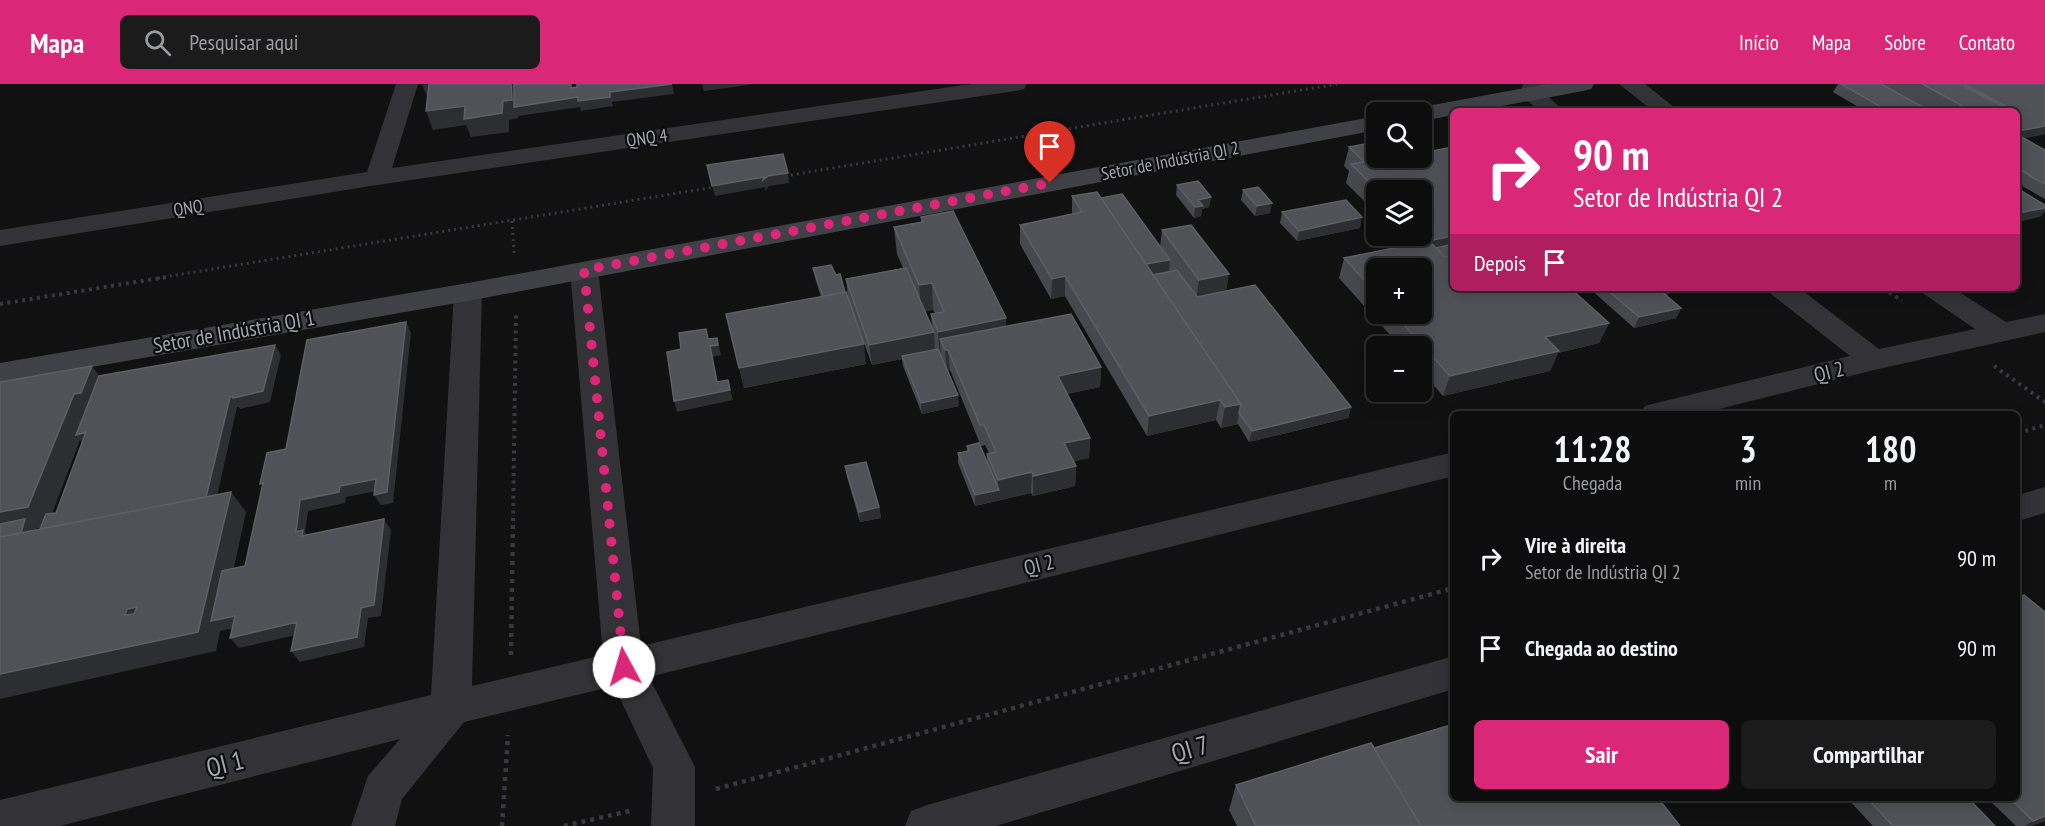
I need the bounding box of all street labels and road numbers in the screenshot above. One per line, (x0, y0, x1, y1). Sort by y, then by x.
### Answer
street label: QNQ 4 (625, 123, 669, 152)
street label: Setor de Indústria QI 2 (1099, 136, 1241, 185)
street label: QNQ (172, 194, 205, 221)
street label: Setor de Indústria QI 1 (151, 304, 317, 359)
street label: QI 2 (1811, 355, 1847, 388)
street label: QI 2 (1021, 548, 1057, 581)
street label: QI 7 (1167, 727, 1212, 770)
street label: QI 1 (203, 743, 247, 784)

